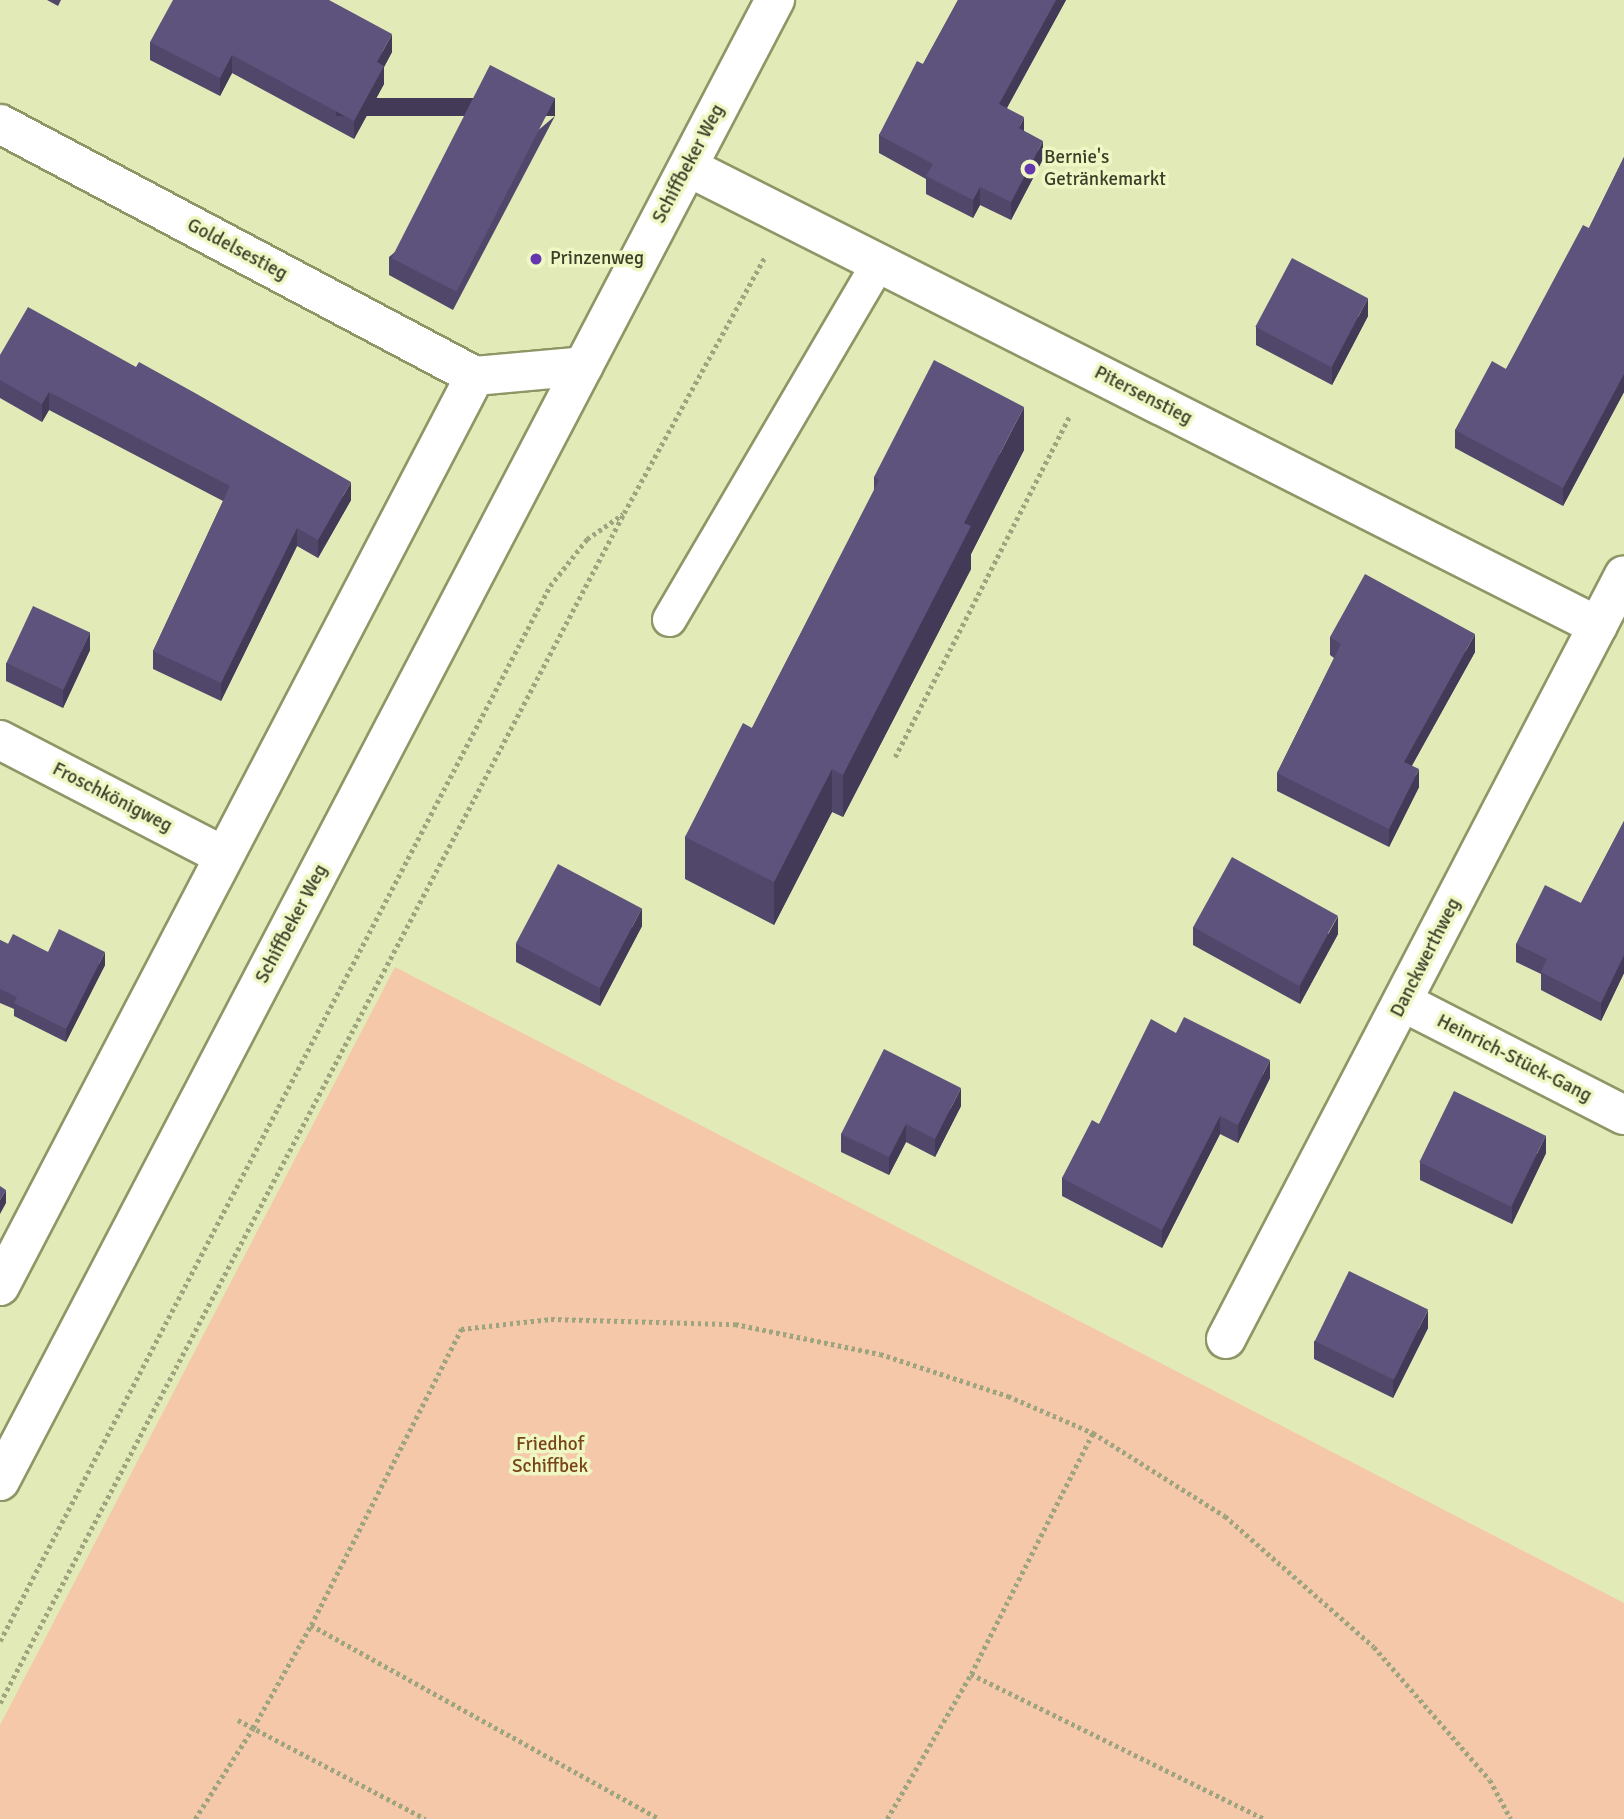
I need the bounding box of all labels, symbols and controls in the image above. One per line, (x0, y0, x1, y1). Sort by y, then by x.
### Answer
street label: Schiffbeker Weg (648, 101, 730, 227)
place label: Bernie's Getränkemarkt (1044, 147, 1166, 191)
marker: Bernie's Getränkemarkt (1022, 161, 1038, 177)
street label: Goldelsestieg (183, 214, 291, 286)
place label: Prinzenweg (550, 248, 644, 270)
marker: Prinzenweg (528, 251, 544, 267)
street label: Pitersenstieg (1090, 362, 1196, 430)
street label: Froschkönigweg (48, 758, 176, 838)
street label: Schiffbeker Weg (251, 861, 333, 987)
street label: Danckwerthweg (1386, 895, 1466, 1021)
street label: Heinrich-Stück-Gang (1433, 1010, 1595, 1108)
park label: Friedhof Schiffbek (512, 1434, 588, 1478)

